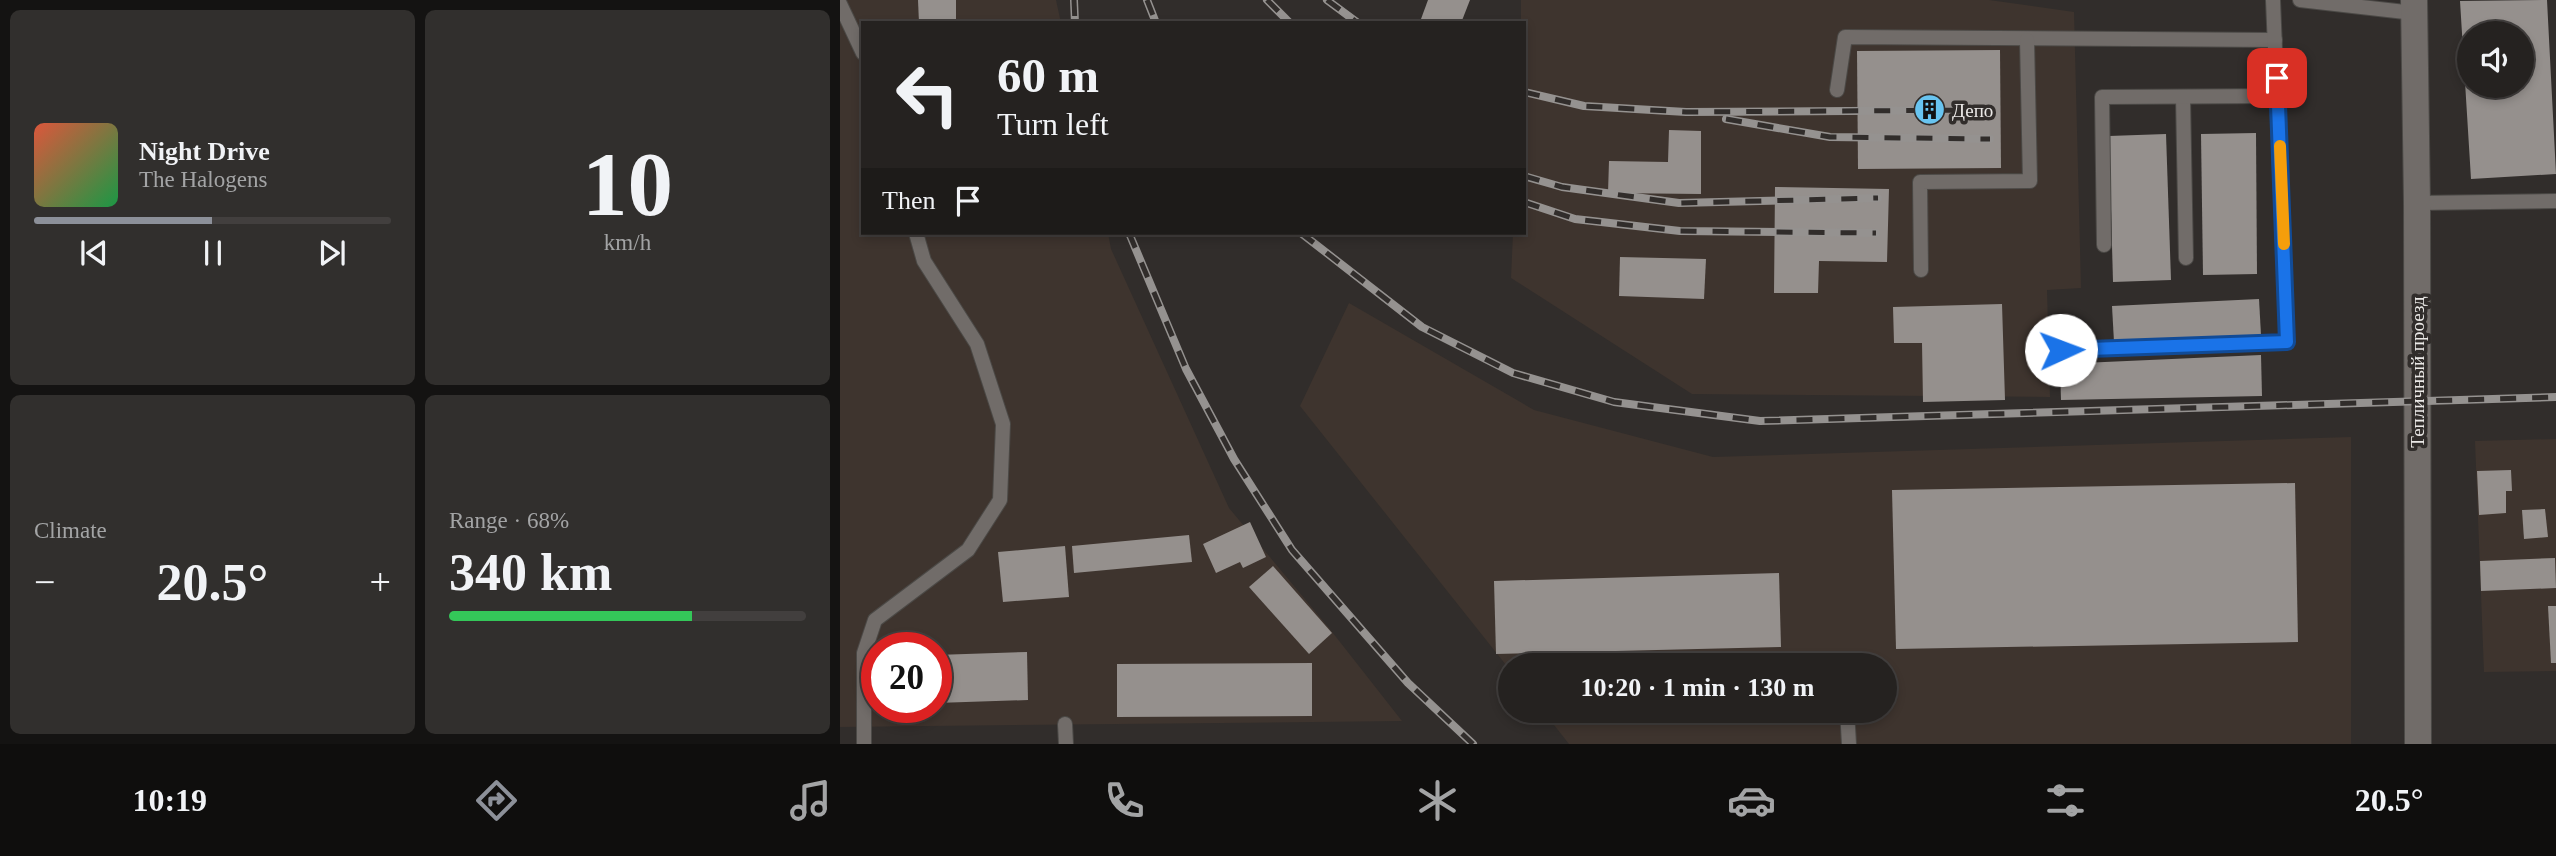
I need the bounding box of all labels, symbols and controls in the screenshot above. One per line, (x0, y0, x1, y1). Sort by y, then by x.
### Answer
map controls (2457, 21, 2534, 98)
button: sound (2457, 21, 2534, 98)
text: 60 m (997, 48, 1099, 103)
pin (2247, 48, 2307, 108)
icon: left (882, 49, 973, 140)
icon: arrive (2258, 59, 2296, 97)
building icon: Депо (1912, 93, 1946, 127)
place label: Депо (1952, 100, 1993, 121)
text: Turn left (997, 106, 1109, 142)
text: 10 (582, 134, 673, 235)
text: Night Drive (139, 137, 270, 166)
text: The Halogens (139, 167, 267, 192)
icon: arrive (949, 182, 987, 220)
text: Then (882, 186, 935, 215)
text: km/h (604, 230, 651, 255)
icon: previous (75, 234, 113, 272)
icon: pause (194, 234, 232, 272)
icon: next (313, 234, 351, 272)
street label: Тепличный проезд (2407, 296, 2428, 448)
position arrow (2024, 313, 2098, 387)
text: Range · 68% (449, 508, 569, 533)
text: Climate (34, 518, 107, 543)
text: 340 km (449, 544, 612, 601)
text: 20.5° (157, 554, 268, 611)
text: − (34, 561, 55, 603)
text: + (370, 561, 391, 603)
speed limit sign: 20 (861, 632, 952, 723)
text: 10:20 · 1 min · 130 m (1581, 673, 1815, 702)
icon: directions (472, 776, 521, 825)
icon: music (786, 776, 835, 825)
icon: phone (1100, 776, 1149, 825)
icon: climate (1413, 776, 1462, 825)
icon: car (1727, 776, 1776, 825)
icon: filters (2041, 776, 2090, 825)
text: 10:19 (132, 782, 207, 818)
text: 20.5° (2355, 782, 2424, 818)

